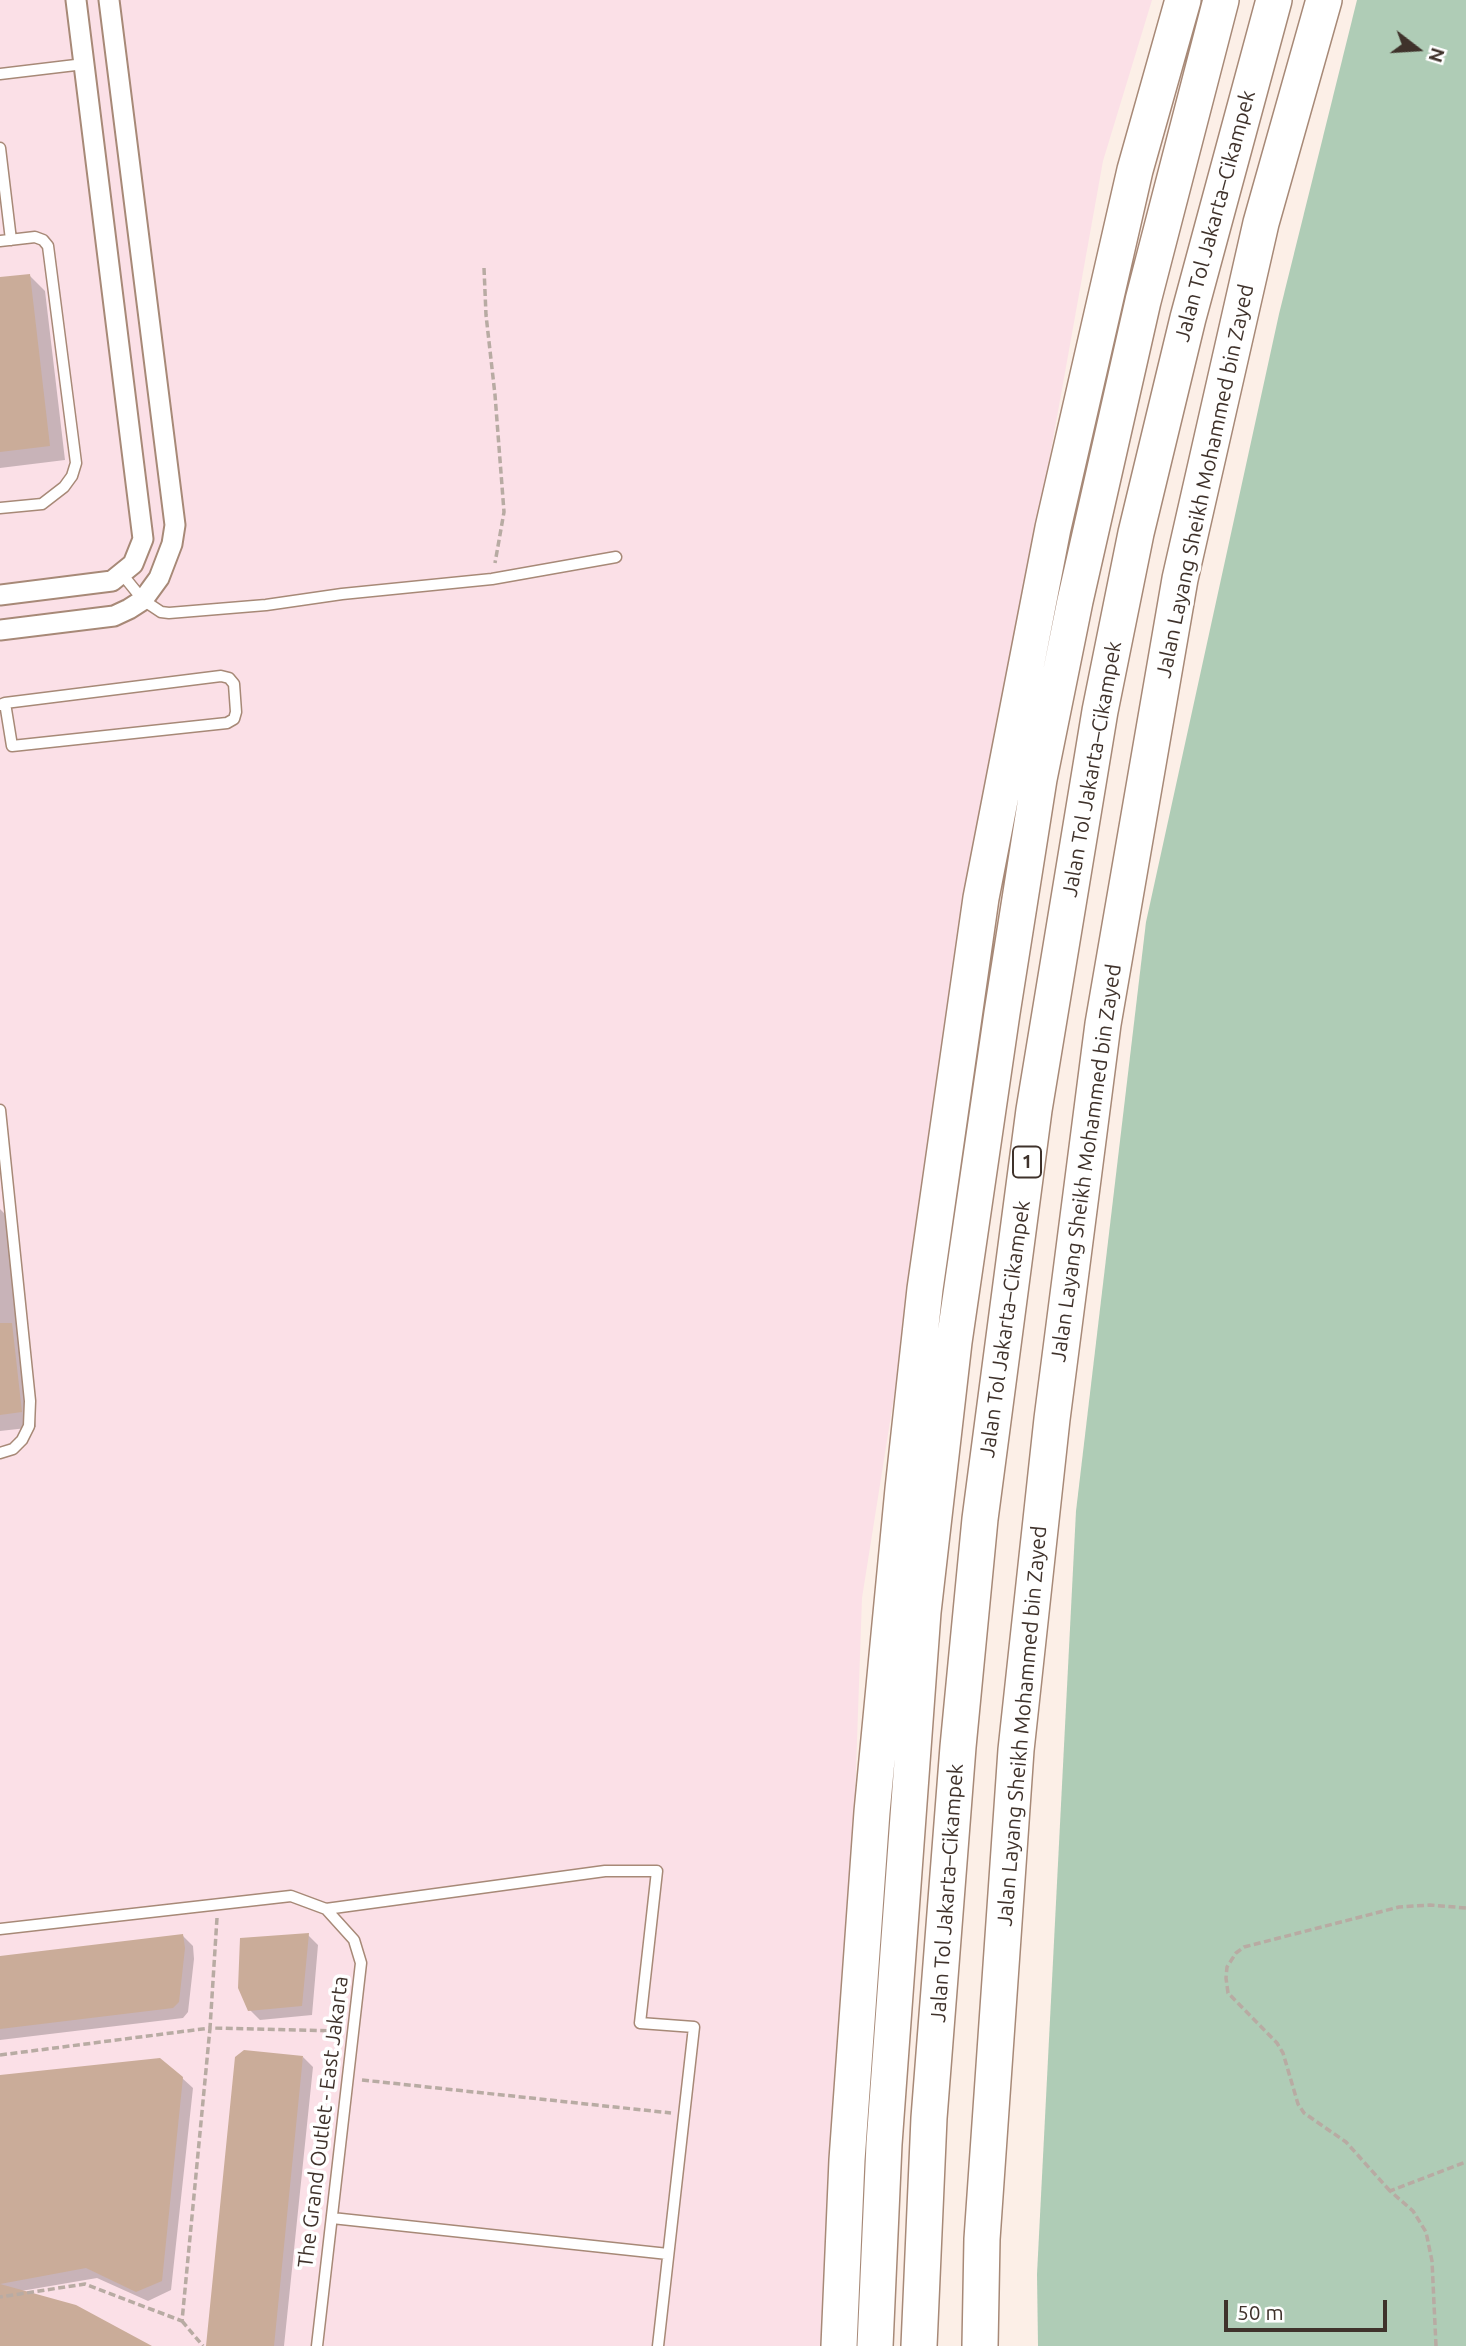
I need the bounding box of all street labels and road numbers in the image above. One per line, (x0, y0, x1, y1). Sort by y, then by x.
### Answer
street label: Jalan Tol Jakarta–Cikampek (1169, 87, 1261, 345)
street label: Jalan Layang Sheikh Mohammed bin Zayed (1151, 282, 1259, 680)
street label: Jalan Tol Jakarta–Cikampek (1057, 639, 1127, 899)
street label: Jalan Layang Sheikh Mohammed bin Zayed (1046, 962, 1126, 1364)
road number: 1 (1013, 1146, 1041, 1178)
street label: Jalan Tol Jakarta–Cikampek (974, 1199, 1036, 1459)
street label: Jalan Layang Sheikh Mohammed bin Zayed (992, 1525, 1052, 1927)
street label: Jalan Tol Jakarta–Cikampek (925, 1763, 969, 2023)
street label: The Grand Outlet - East Jakarta (293, 1975, 353, 2269)

